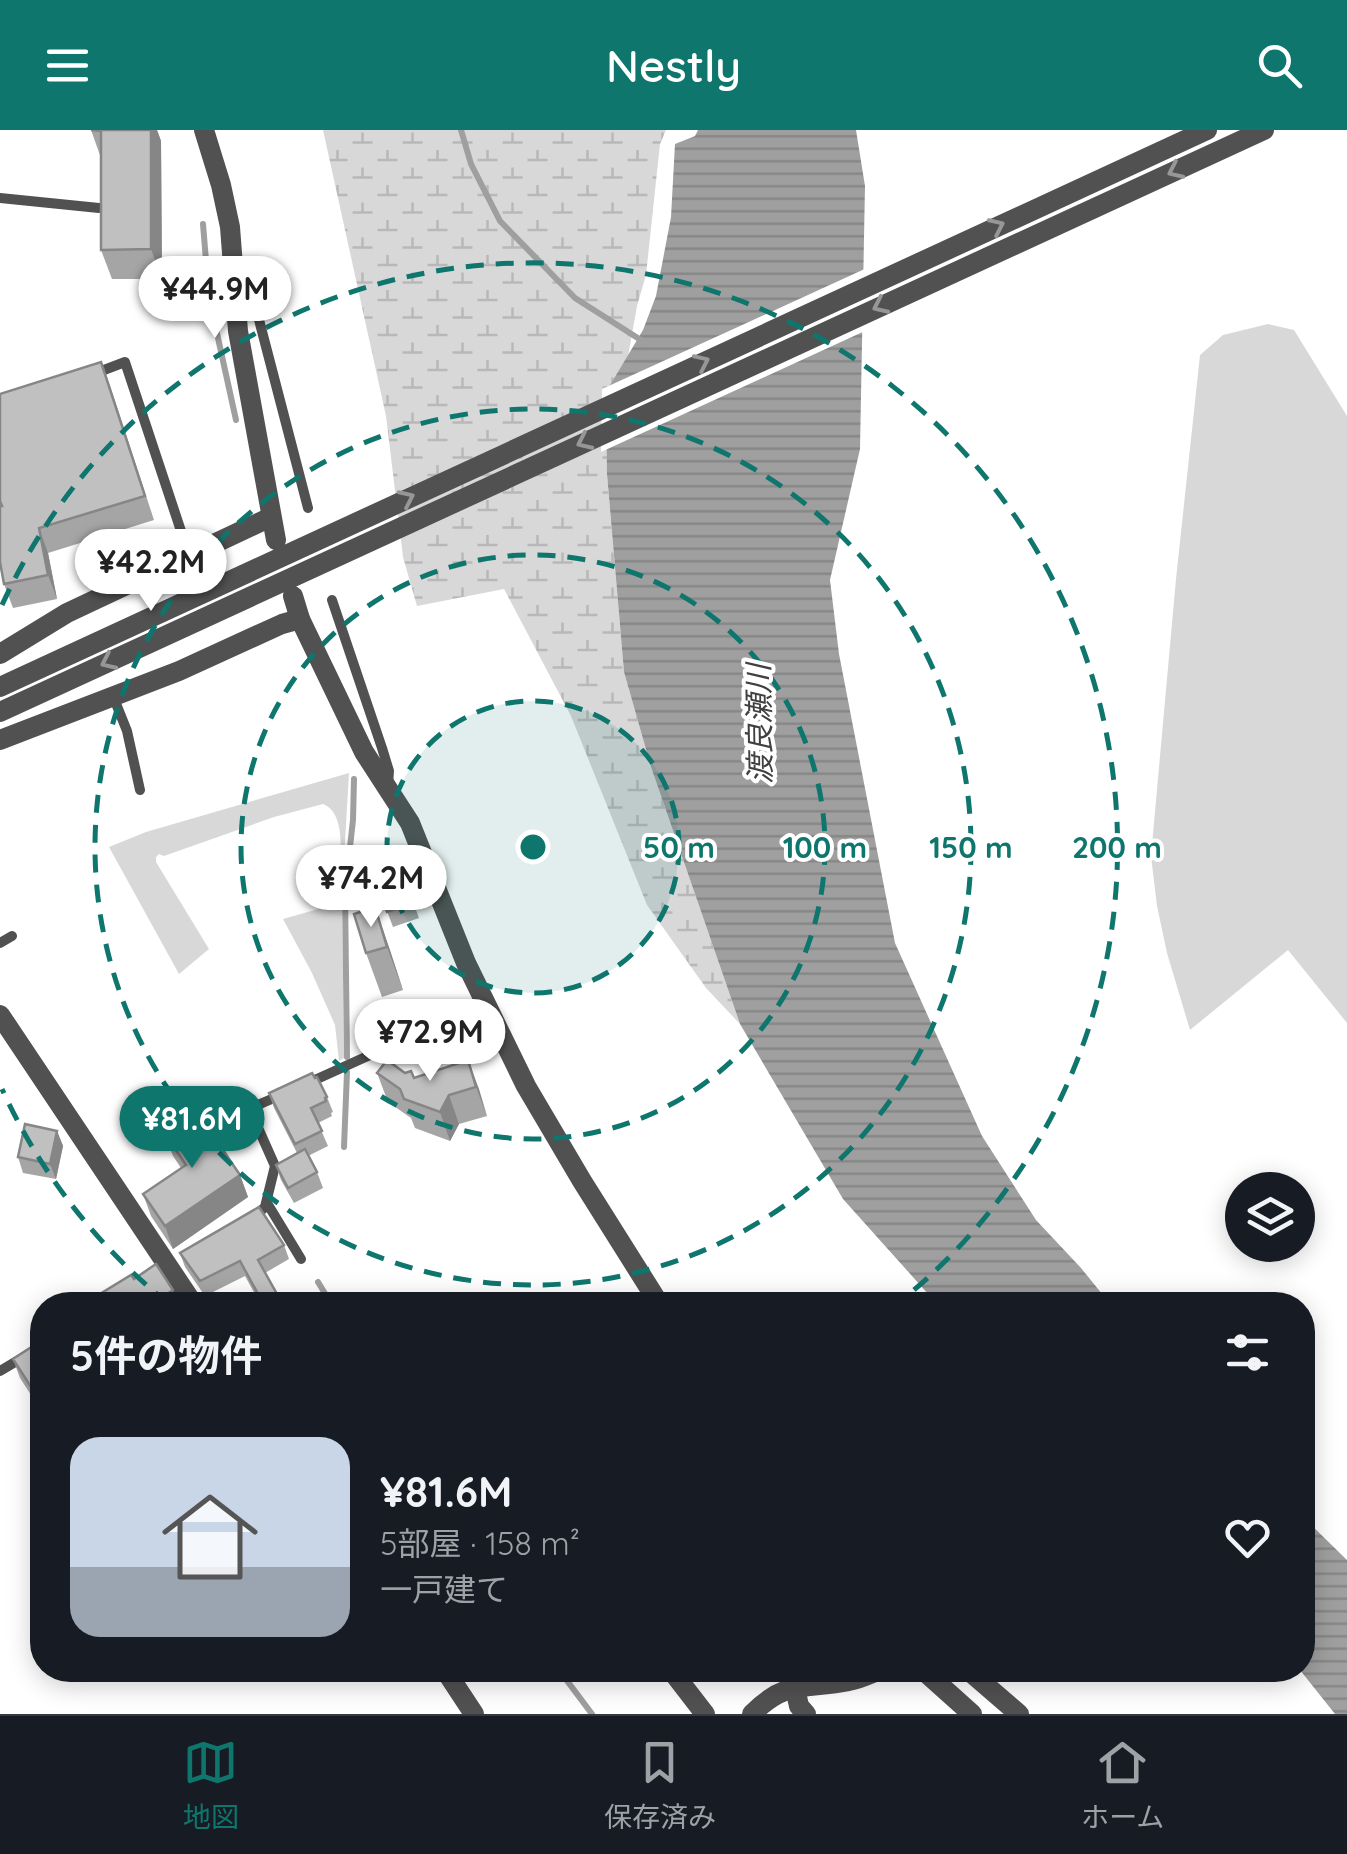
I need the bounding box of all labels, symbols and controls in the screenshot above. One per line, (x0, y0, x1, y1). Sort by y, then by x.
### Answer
text: Nestly (606, 37, 741, 93)
icon: menu (40, 38, 95, 93)
icon: search (1252, 38, 1307, 93)
one-way arrow (1167, 158, 1185, 178)
one-way arrow (987, 219, 1005, 239)
pin: ¥44.9M (134, 256, 296, 341)
text: ¥44.9M (160, 268, 270, 308)
one-way arrow (872, 294, 890, 314)
one-way arrow (692, 354, 710, 374)
one-way arrow (577, 430, 595, 450)
one-way arrow (396, 490, 414, 510)
pin: ¥42.2M (70, 529, 232, 614)
text: ¥42.2M (97, 541, 205, 581)
one-way arrow (100, 649, 118, 669)
water label: 渡良瀬川 (739, 661, 779, 784)
text: 50 m (643, 828, 715, 866)
text: 100 m (783, 828, 867, 866)
text: 150 m (929, 828, 1013, 866)
text: 200 m (1072, 828, 1162, 866)
centre of rings (515, 829, 551, 865)
pin: ¥74.2M (290, 845, 452, 930)
text: ¥74.2M (318, 857, 424, 897)
pin: ¥72.9M (349, 999, 511, 1084)
text: ¥72.9M (376, 1011, 484, 1051)
pin: ¥81.6M (111, 1086, 273, 1171)
text: ¥81.6M (142, 1098, 242, 1138)
map controls (1225, 1172, 1315, 1262)
button: layers (1225, 1172, 1315, 1262)
icon: filters (1220, 1325, 1275, 1380)
text: 5件の物件 (70, 1329, 262, 1382)
text: ¥81.6M (380, 1465, 512, 1518)
icon: home (150, 1477, 270, 1597)
icon: heart (1220, 1510, 1275, 1565)
text: 5部屋 · 158 m² (380, 1523, 580, 1563)
text: 一戸建て (380, 1569, 508, 1609)
tab: 地図 (183, 1735, 239, 1835)
tab: 保存済み (604, 1735, 716, 1835)
tab: ホーム (1081, 1735, 1164, 1835)

